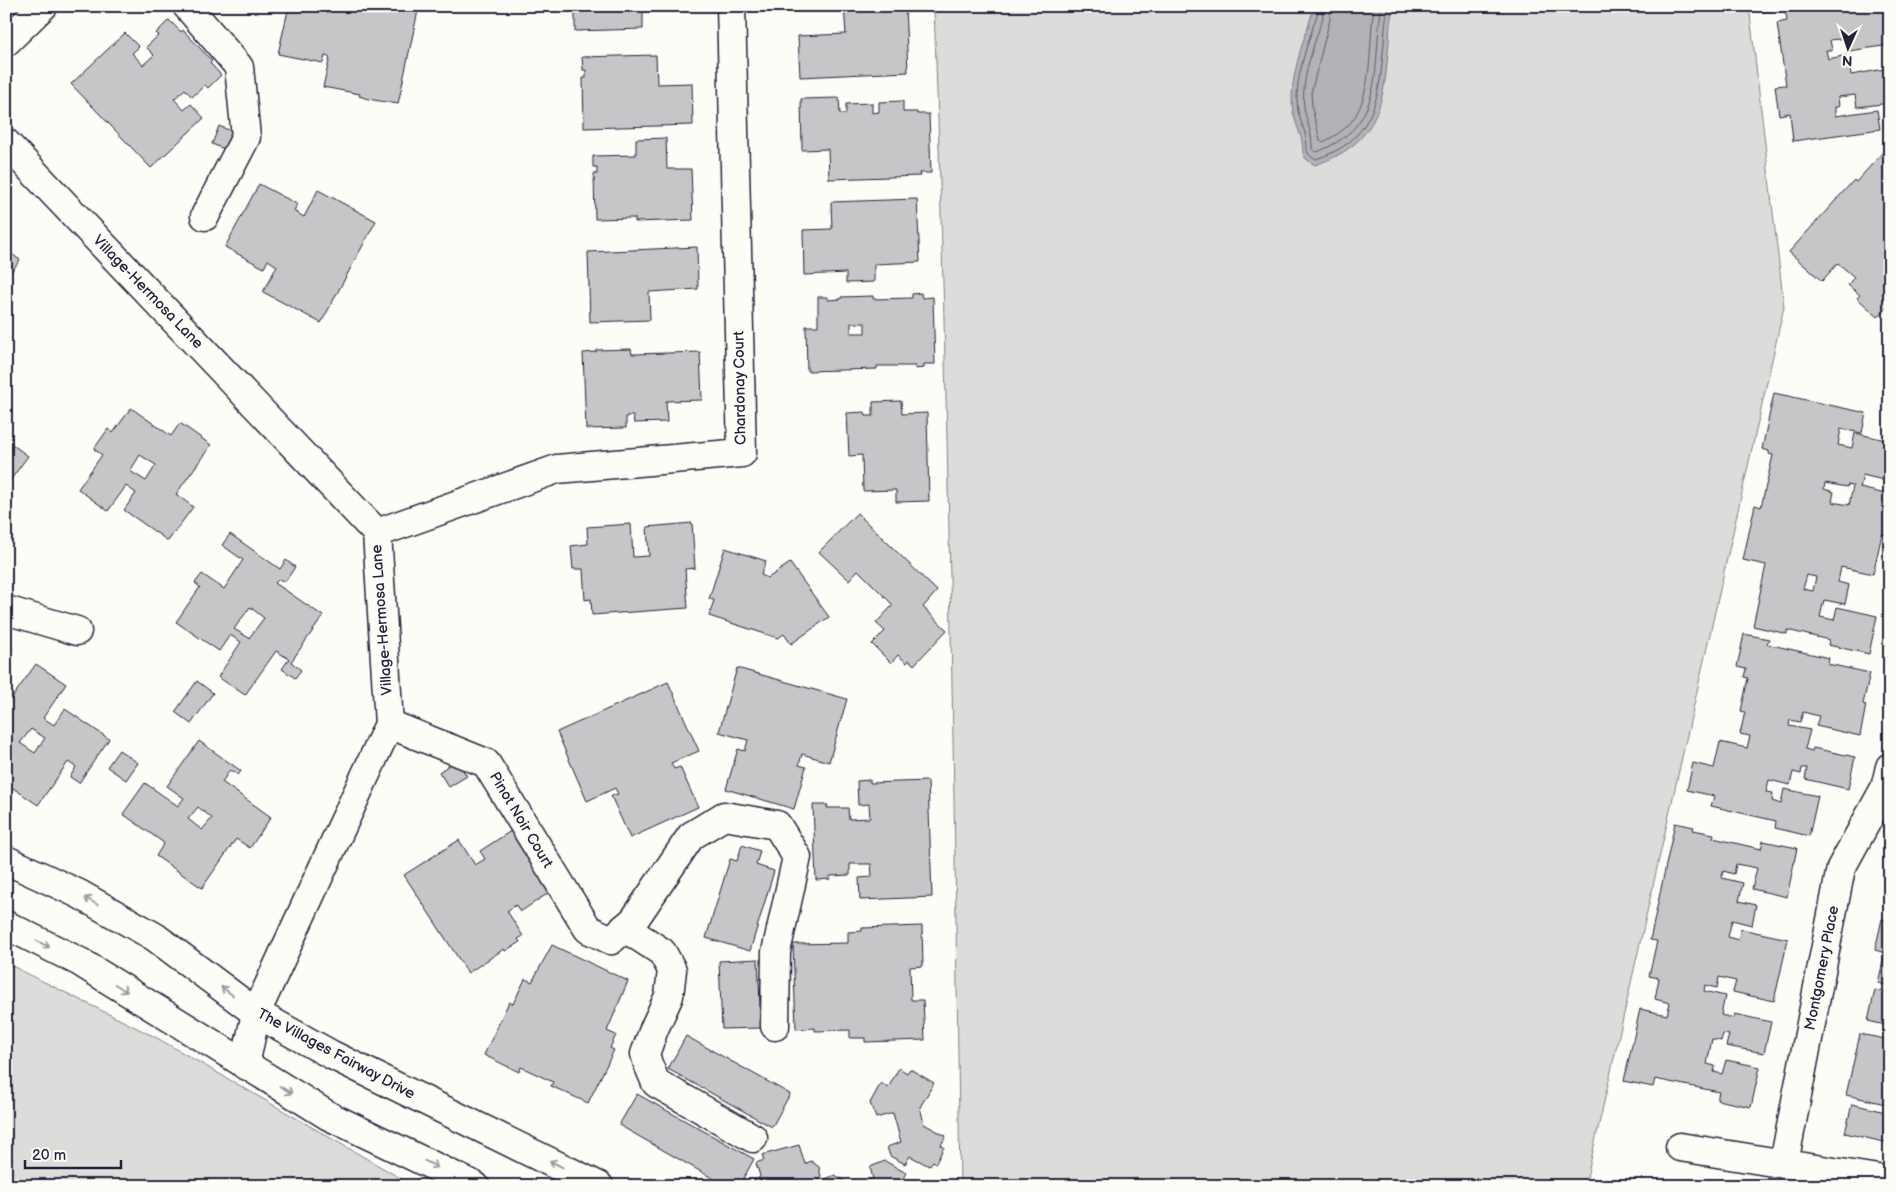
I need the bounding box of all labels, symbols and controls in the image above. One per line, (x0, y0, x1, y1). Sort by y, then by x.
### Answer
north arrow (1824, 22, 1874, 72)
text: N (1842, 52, 1853, 69)
street label: Village-Hermosa Lane (89, 231, 207, 353)
street label: Chardonay Court (729, 330, 750, 445)
street label: Village-Hermosa Lane (367, 544, 397, 696)
street label: Pinot Noir Court (485, 768, 557, 872)
one-way arrow (84, 896, 99, 906)
street label: Montgomery Place (1801, 904, 1843, 1032)
one-way arrow (35, 940, 50, 949)
one-way arrow (114, 983, 128, 993)
one-way arrow (221, 985, 234, 996)
street label: The Villages Fairway Drive (254, 1004, 418, 1104)
one-way arrow (279, 1085, 293, 1095)
scale bar (25, 1137, 121, 1169)
text: 20 m (32, 1146, 66, 1165)
one-way arrow (548, 1159, 563, 1169)
one-way arrow (423, 1160, 438, 1170)

